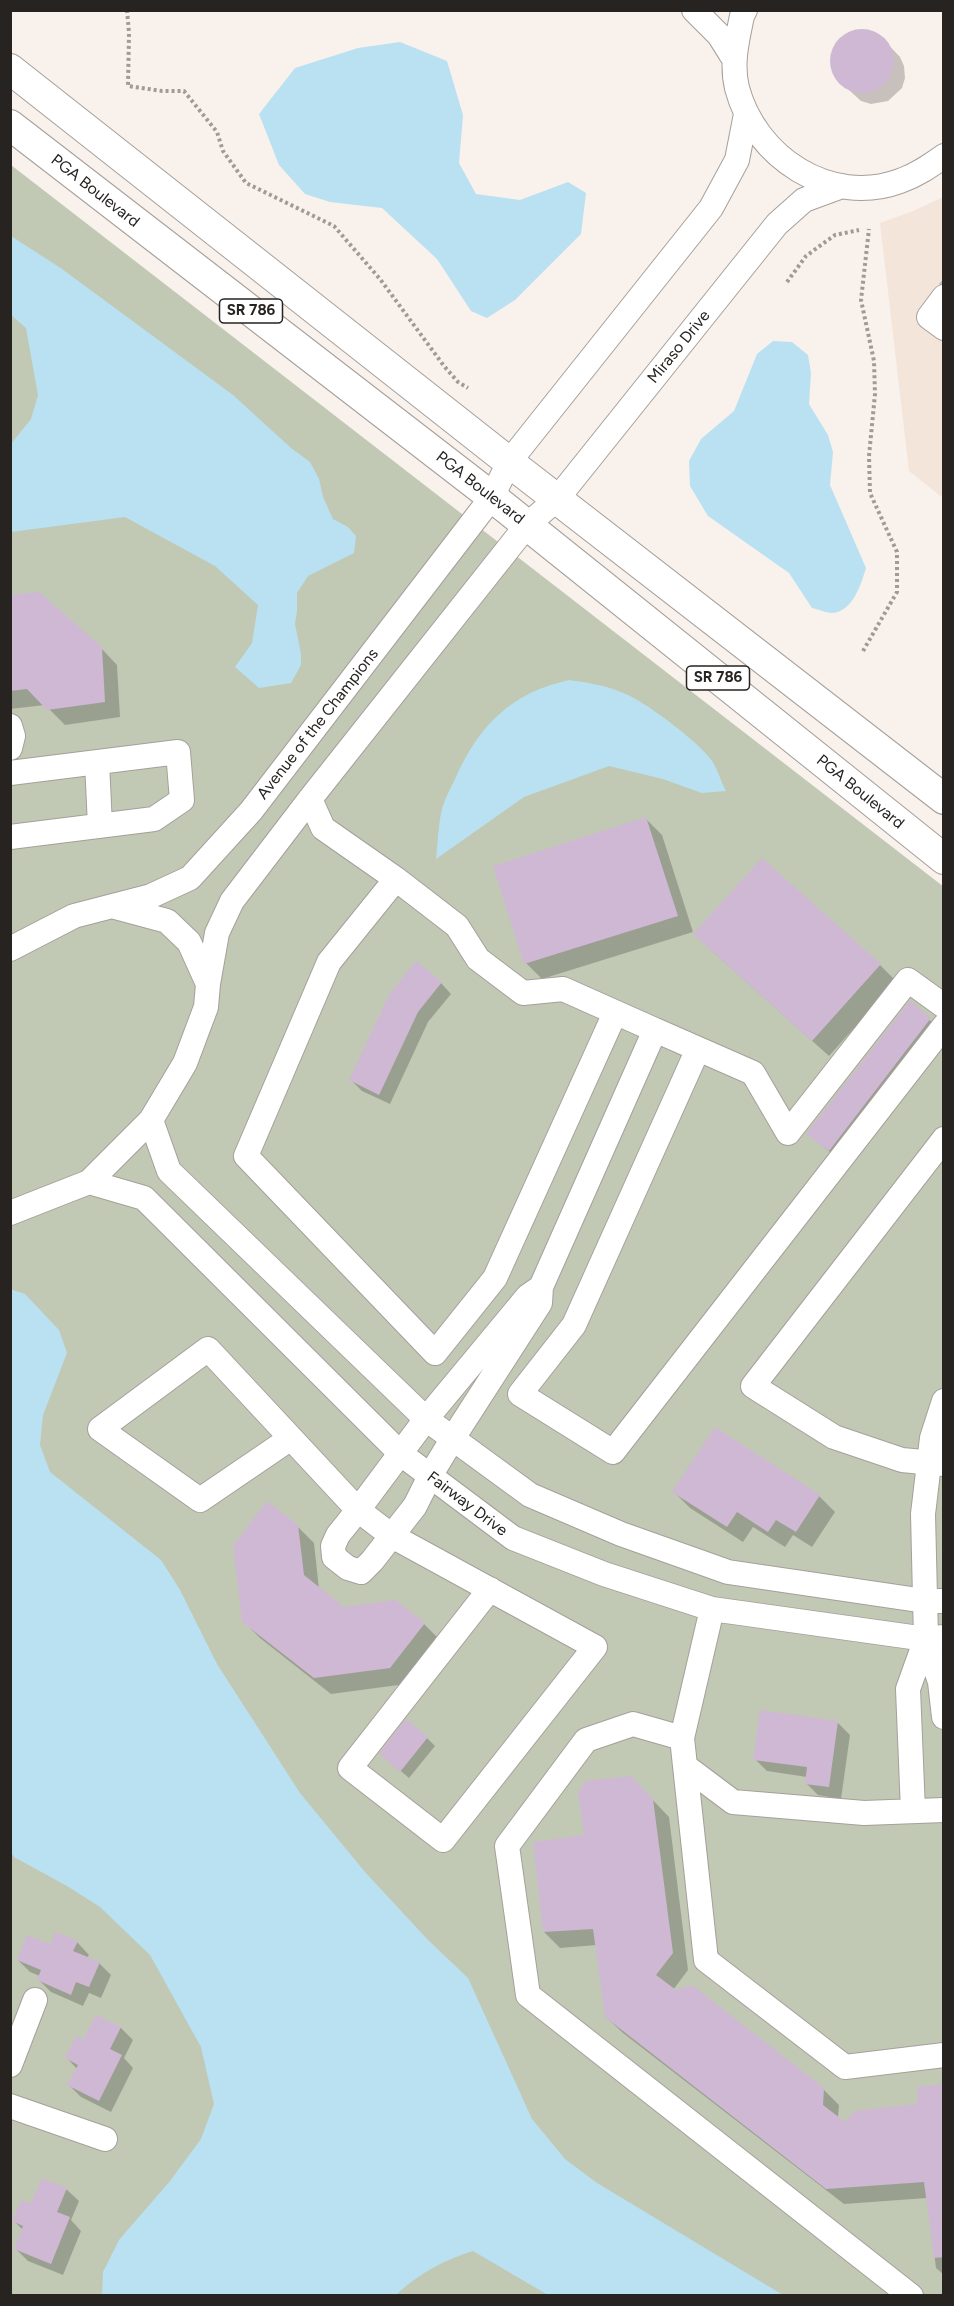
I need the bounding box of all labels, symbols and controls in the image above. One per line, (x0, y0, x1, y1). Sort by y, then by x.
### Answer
street label: PGA Boulevard (47, 150, 143, 232)
road number: SR 786 (220, 299, 282, 323)
street label: Miraso Drive (644, 307, 714, 387)
street label: PGA Boulevard (432, 447, 528, 529)
street label: Avenue of the Champions (253, 645, 383, 803)
road number: SR 786 (686, 666, 750, 690)
street label: PGA Boulevard (812, 751, 908, 833)
street label: Fairway Drive (423, 1468, 511, 1540)

